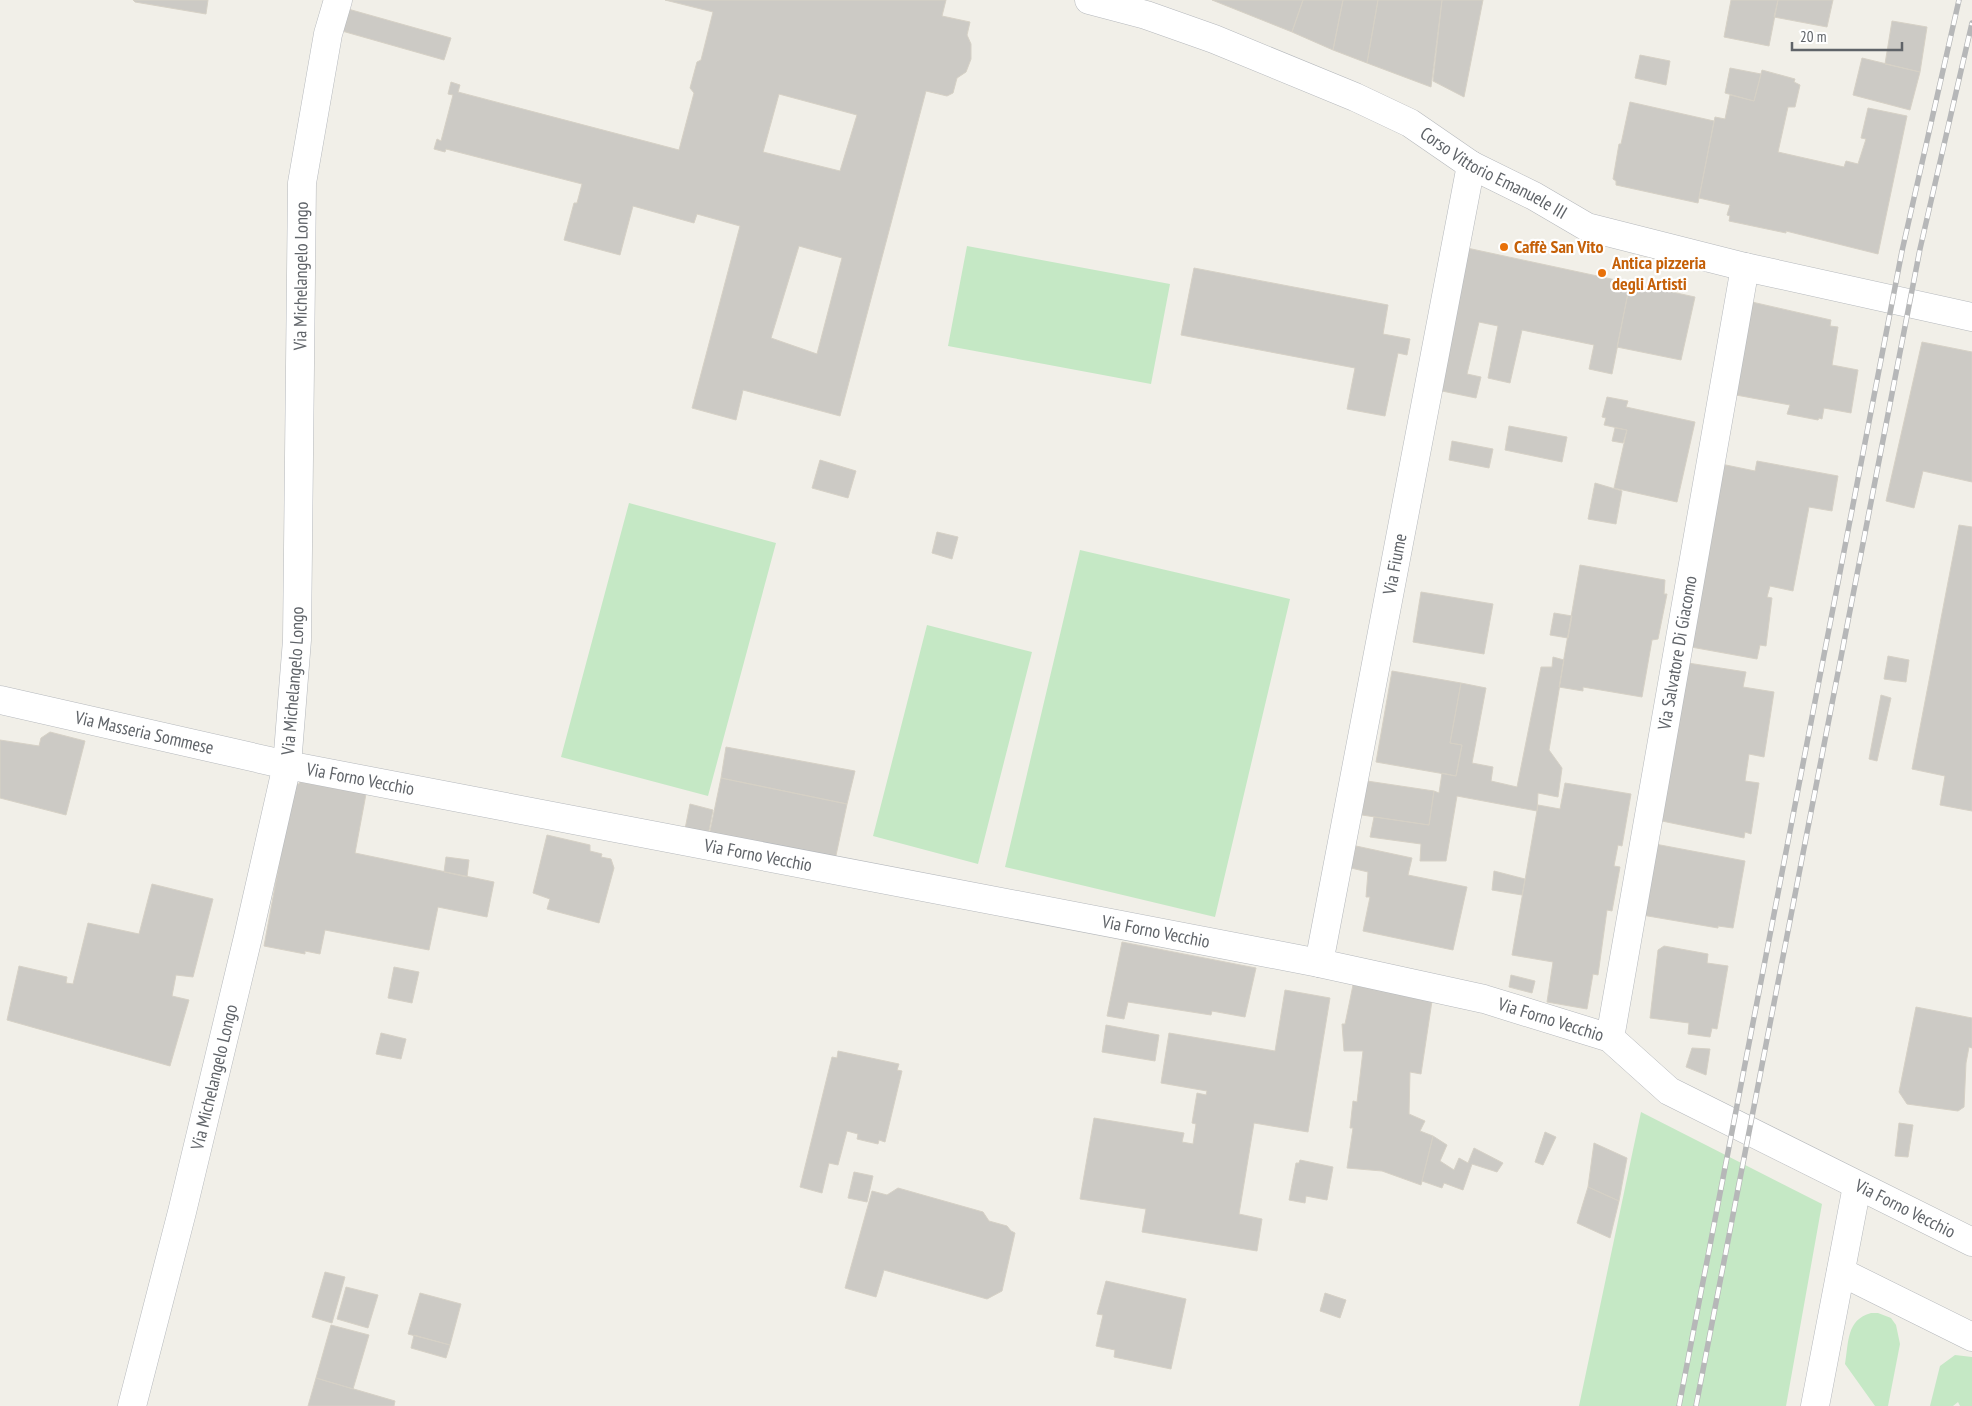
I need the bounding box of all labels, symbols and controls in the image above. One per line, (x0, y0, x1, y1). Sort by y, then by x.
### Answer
scale bar (1792, 20, 1902, 52)
text: 20 m (1800, 27, 1826, 46)
street label: Corso Vittorio Emanuele III (1416, 121, 1571, 224)
street label: Via Michelangelo Longo (288, 201, 313, 351)
place label: Caffè San Vito (1514, 235, 1604, 258)
marker: Caffè San Vito (1498, 241, 1510, 253)
place label: Antica pizzeria degli Artisti (1611, 251, 1706, 295)
marker: Antica pizzeria degli Artisti (1596, 267, 1608, 279)
street label: Via Fiume (1377, 532, 1412, 597)
street label: Via Salvatore Di Giacomo (1652, 574, 1702, 733)
street label: Via Michelangelo Longo (276, 606, 308, 757)
street label: Via Masseria Sommese (72, 705, 216, 759)
street label: Via Forno Vecchio (304, 757, 417, 800)
street label: Via Forno Vecchio (701, 833, 814, 877)
street label: Via Forno Vecchio (1099, 909, 1212, 953)
street label: Via Forno Vecchio (1494, 992, 1607, 1046)
street label: Via Michelangelo Longo (185, 1002, 242, 1153)
street label: Via Forno Vecchio (1850, 1173, 1960, 1243)

